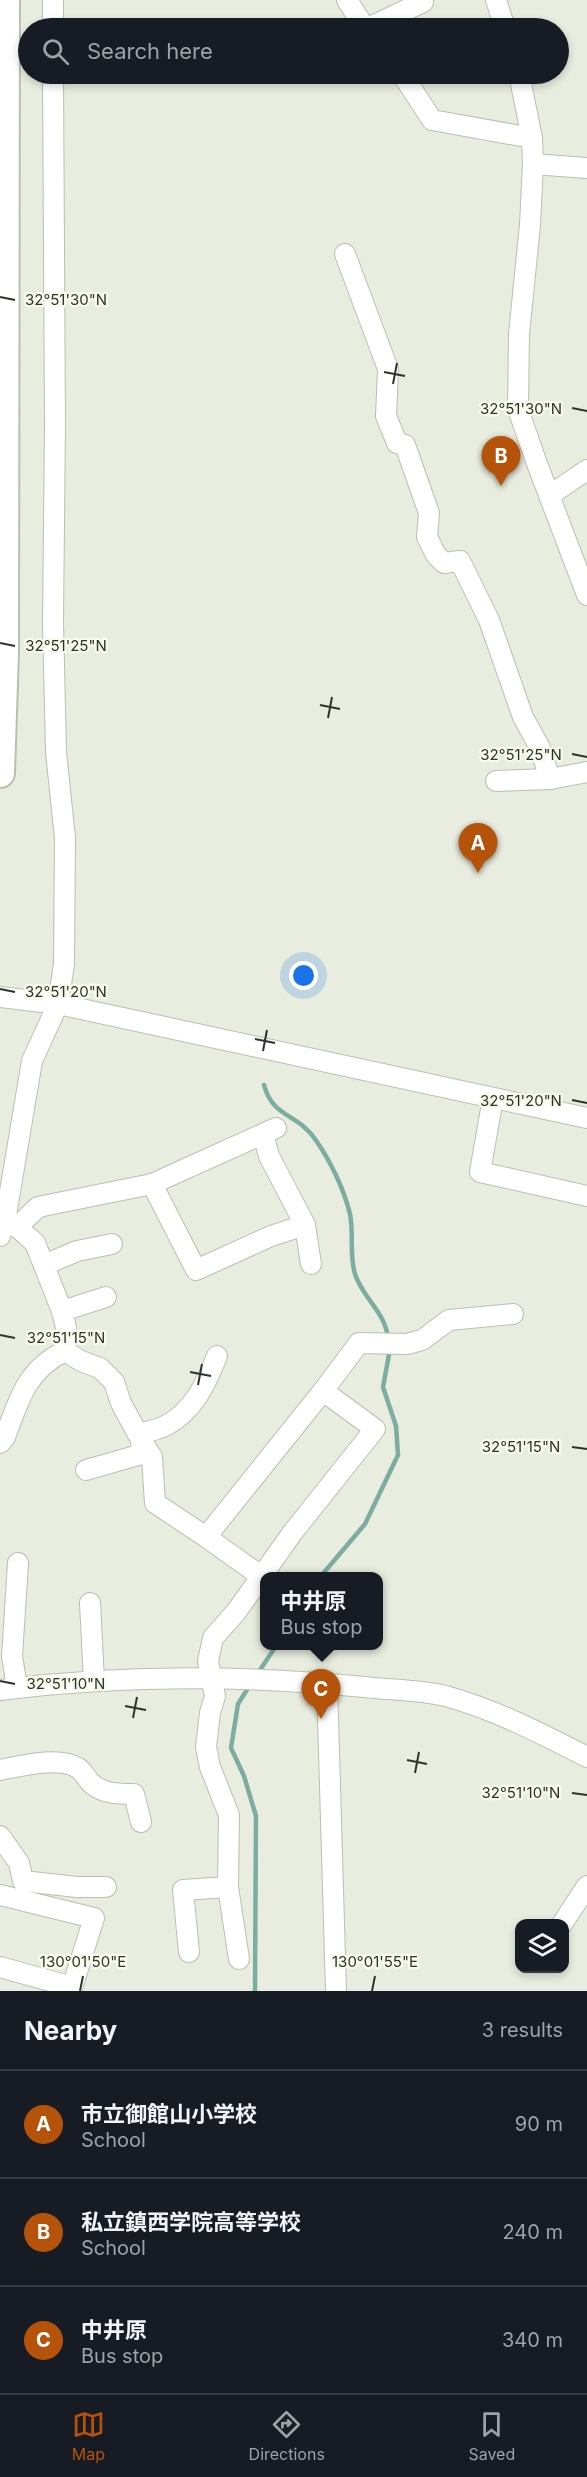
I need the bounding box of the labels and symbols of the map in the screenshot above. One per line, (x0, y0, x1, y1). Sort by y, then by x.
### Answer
text: 32°51'30"N (25, 290, 107, 309)
text: 32°51'30"N (480, 399, 562, 418)
pin: B (482, 436, 520, 486)
text: 32°51'25"N (25, 636, 107, 655)
text: 32°51'25"N (480, 745, 562, 764)
pin: A (458, 824, 498, 873)
your location (289, 961, 318, 990)
text: 32°51'20"N (25, 982, 107, 1001)
text: 32°51'20"N (480, 1091, 562, 1110)
text: 32°51'15"N (27, 1328, 105, 1347)
text: 32°51'15"N (482, 1437, 560, 1456)
pin: C (302, 1670, 340, 1719)
text: 32°51'10"N (27, 1674, 105, 1693)
text: 32°51'10"N (482, 1783, 560, 1802)
text: 130°01'50"E (40, 1952, 126, 1971)
text: 130°01'55"E (332, 1952, 418, 1971)

